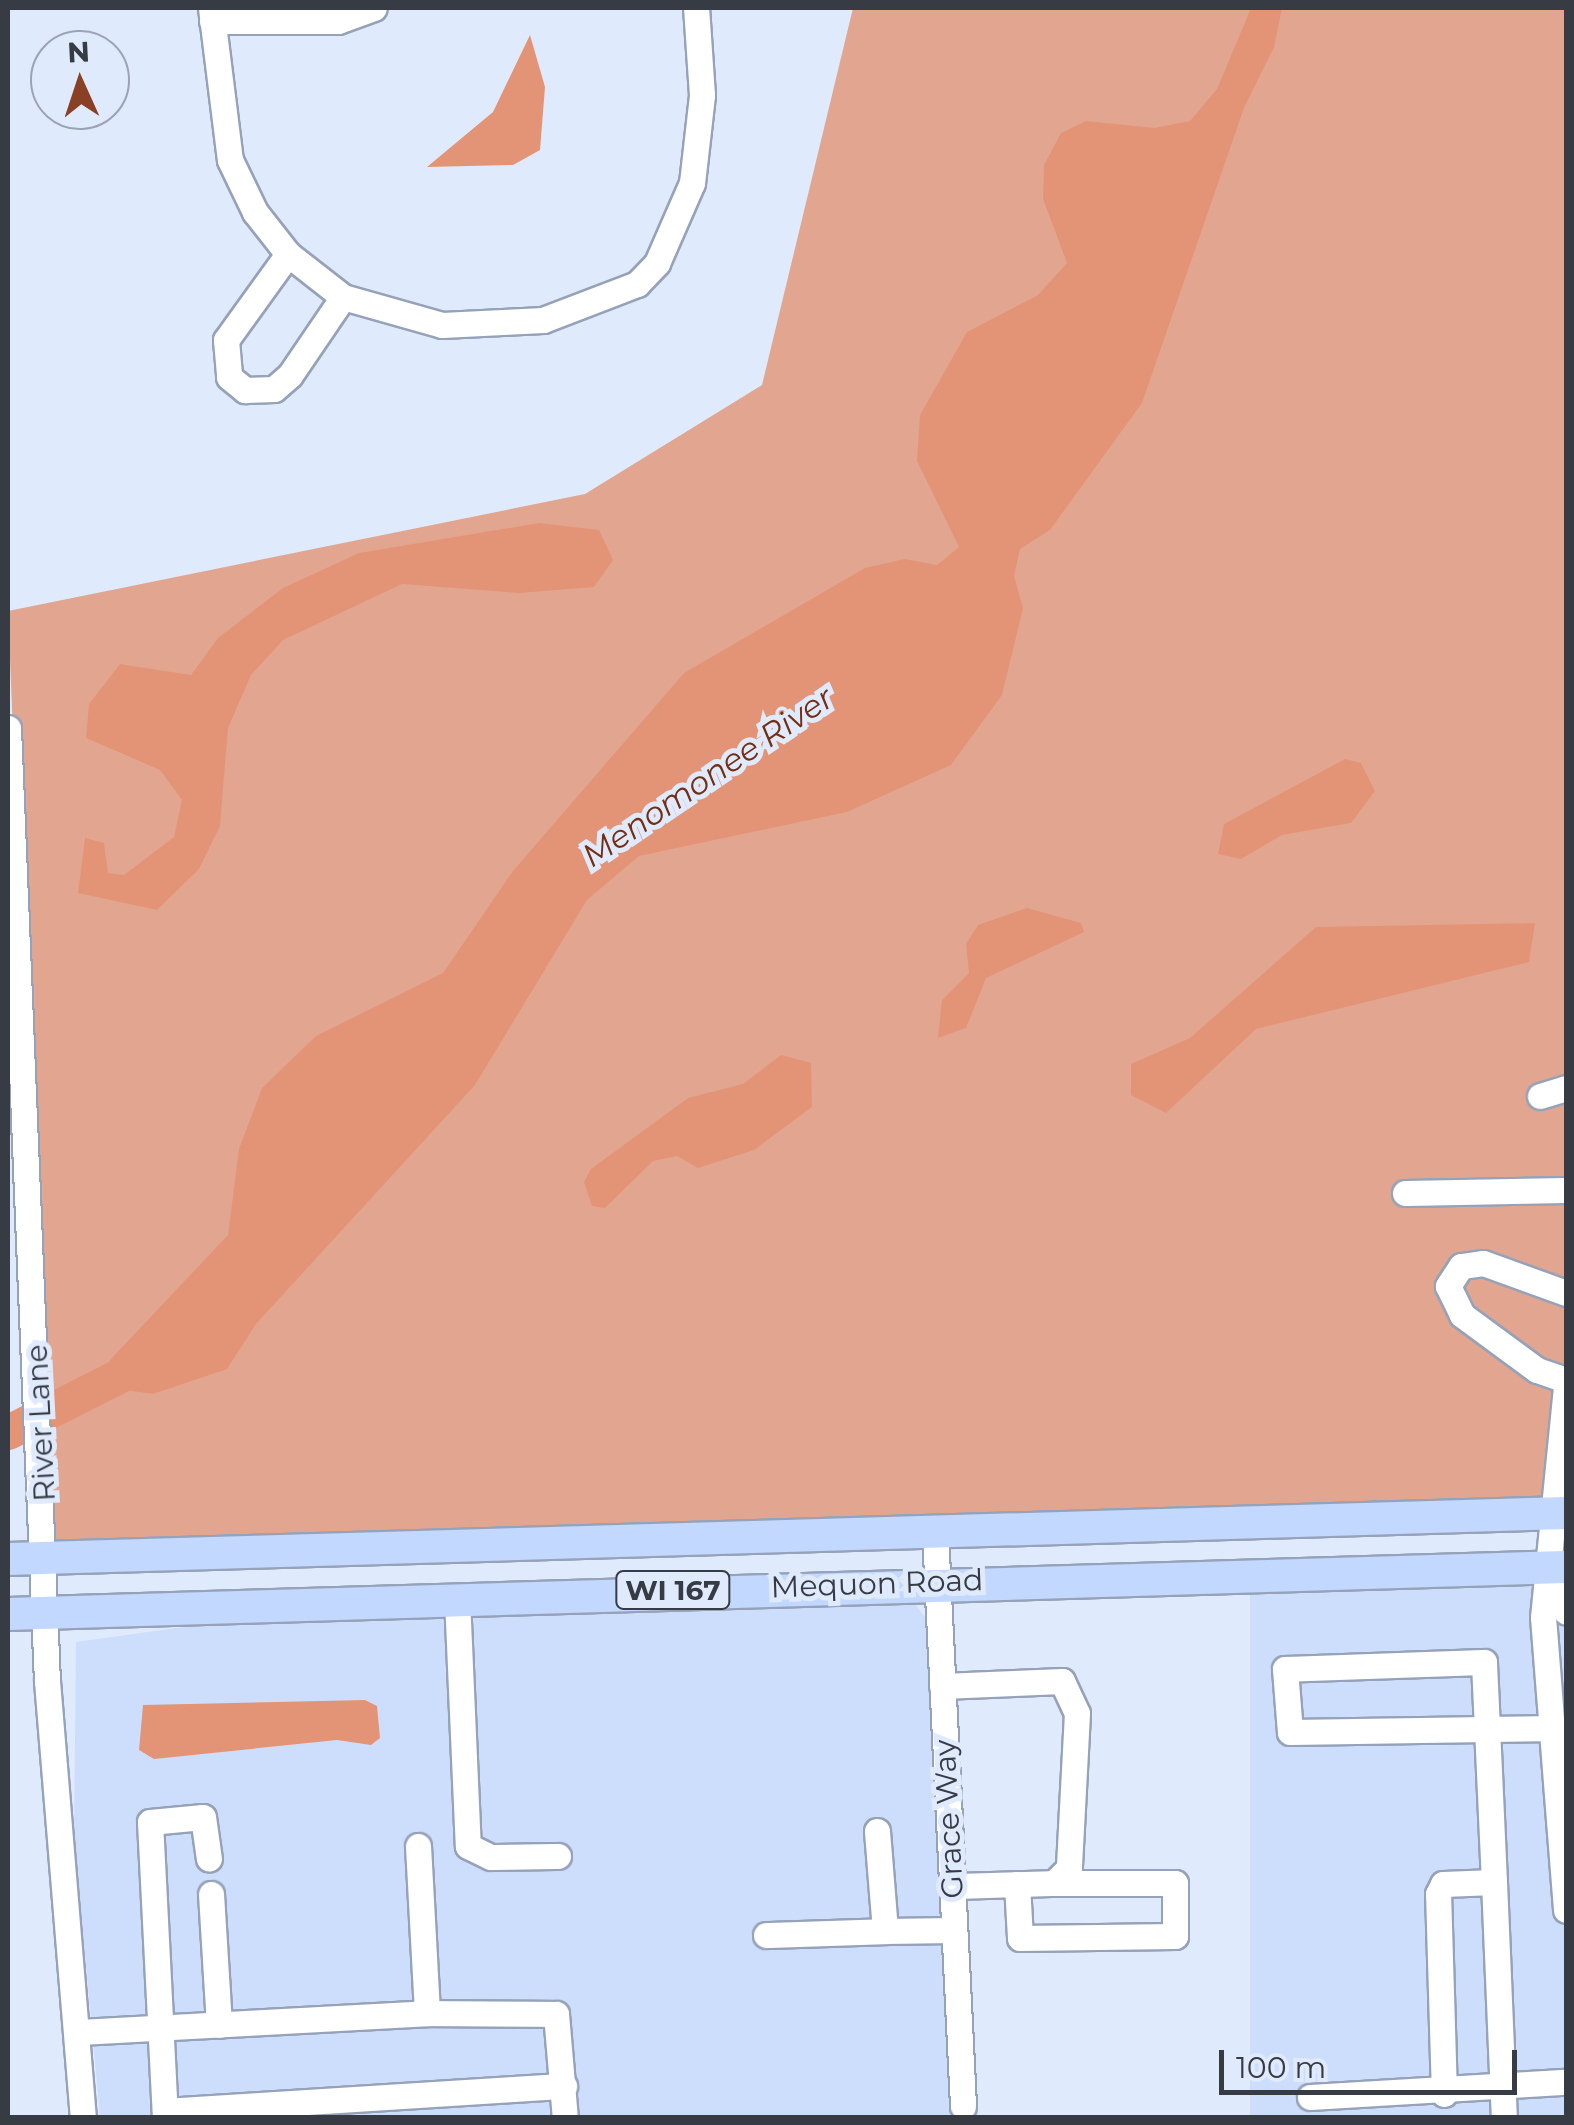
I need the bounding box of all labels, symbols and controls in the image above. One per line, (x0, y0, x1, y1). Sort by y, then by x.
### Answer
north arrow (30, 30, 130, 130)
text: N (66, 34, 91, 70)
water label: Menomonee River (575, 679, 841, 875)
street label: River Lane (19, 1343, 63, 1503)
street label: Mequon Road (770, 1562, 984, 1606)
road number: WI 167 (613, 1567, 733, 1613)
street label: Grace Way (927, 1738, 971, 1900)
scale bar (1224, 2030, 1522, 2092)
text: 100 m (1236, 2049, 1326, 2086)

